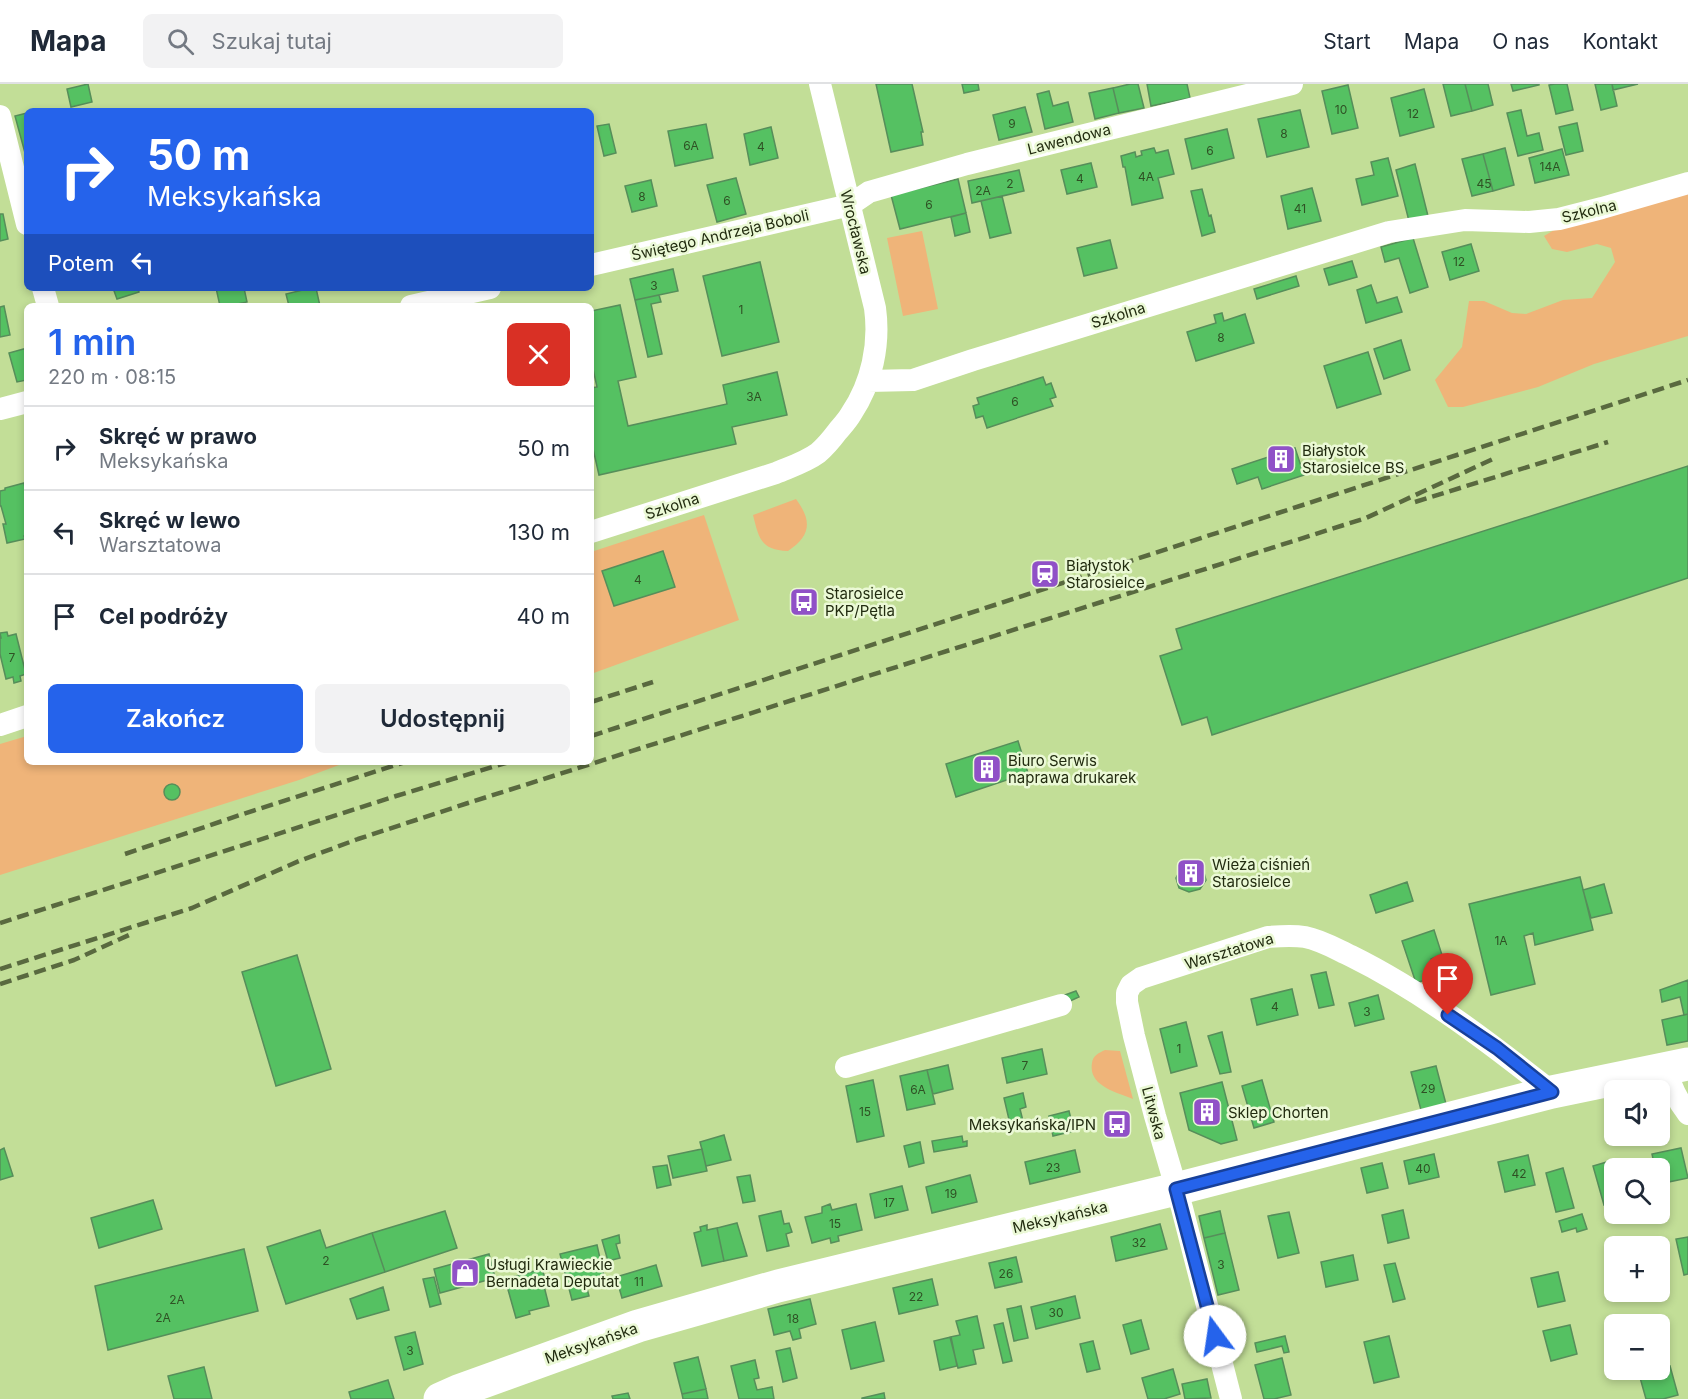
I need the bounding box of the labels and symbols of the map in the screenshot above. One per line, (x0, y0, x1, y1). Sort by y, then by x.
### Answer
house number: 10 (1335, 102, 1347, 117)
house number: 12 (1407, 106, 1419, 121)
house number: 9 (1008, 116, 1016, 131)
street label: Lawendowa (1025, 119, 1113, 159)
house number: 8 (1280, 126, 1288, 141)
house number: 6A (683, 138, 699, 153)
house number: 4 (757, 139, 765, 154)
house number: 6 (1206, 143, 1214, 158)
house number: 14A (1540, 159, 1560, 174)
house number: 4A (1138, 169, 1154, 184)
house number: 4 (1076, 171, 1084, 186)
house number: 2 (1006, 176, 1014, 191)
house number: 45 (1476, 176, 1492, 191)
house number: 2A (975, 183, 991, 198)
street label: Wrocławska (836, 188, 876, 276)
house number: 8 (638, 189, 646, 204)
house number: 6 (723, 193, 731, 208)
street label: Szkolna (1560, 195, 1618, 227)
house number: 6 (925, 197, 933, 212)
house number: 41 (1294, 201, 1306, 216)
street label: Świętego Andrzeja Boboli (629, 205, 811, 265)
house number: 12 (1453, 254, 1465, 269)
house number: 3 (650, 278, 658, 293)
street label: Szkolna (1089, 298, 1147, 332)
house number: 1 (739, 302, 743, 317)
house number: 8 (1217, 330, 1225, 345)
house number: 3A (746, 389, 762, 404)
house number: 6 (1011, 394, 1019, 409)
place label: Białystok Starosielce BS (1302, 441, 1404, 477)
building icon: Białystok Starosielce BS (1265, 443, 1297, 475)
street label: Szkolna (643, 488, 701, 524)
place label: Białystok Starosielce (1066, 556, 1145, 592)
station icon: Białystok Starosielce (1029, 558, 1061, 590)
house number: 4 (634, 572, 642, 587)
place label: Starosielce PKP/Pętla (825, 584, 904, 620)
bus stop icon: Starosielce PKP/Pętla (788, 586, 820, 618)
house number: 7 (9, 650, 16, 665)
place label: Biuro Serwis naprawa drukarek (1008, 751, 1137, 787)
building icon: Biuro Serwis naprawa drukarek (971, 753, 1003, 785)
place label: Wieża ciśnień Starosielce (1212, 855, 1310, 891)
building icon: Wieża ciśnień Starosielce (1175, 857, 1207, 889)
street label: Warsztatowa (1182, 928, 1276, 974)
house number: 1A (1494, 933, 1508, 948)
pin (1422, 953, 1473, 1015)
house number: 4 (1271, 999, 1279, 1014)
house number: 3 (1363, 1004, 1371, 1019)
house number: 1 (1177, 1041, 1181, 1056)
house number: 7 (1022, 1058, 1029, 1073)
house number: 29 (1421, 1081, 1435, 1096)
house number: 6A (910, 1082, 926, 1097)
street label: Litwska (1138, 1084, 1170, 1142)
building icon: Sklep Chorten (1191, 1096, 1223, 1128)
place label: Sklep Chorten (1228, 1103, 1329, 1122)
house number: 15 (859, 1104, 871, 1119)
bus stop icon: Meksykańska/IPN (1101, 1108, 1133, 1140)
place label: Meksykańska/IPN (969, 1115, 1096, 1134)
house number: 23 (1046, 1160, 1060, 1175)
house number: 40 (1415, 1161, 1431, 1176)
house number: 42 (1511, 1166, 1527, 1181)
house number: 19 (945, 1186, 957, 1201)
house number: 17 (883, 1195, 895, 1210)
street label: Meksykańska (1011, 1197, 1109, 1237)
house number: 15 (829, 1216, 841, 1231)
house number: 32 (1132, 1235, 1146, 1250)
house number: 2 (322, 1253, 330, 1268)
place label: Usługi Krawieckie Bernadeta Deputat (486, 1255, 619, 1291)
shop icon: Usługi Krawieckie Bernadeta Deputat (449, 1257, 481, 1289)
house number: 3 (1217, 1257, 1225, 1272)
house number: 26 (999, 1266, 1013, 1281)
house number: 11 (634, 1274, 644, 1289)
house number: 22 (909, 1289, 923, 1304)
house number: 2A (169, 1292, 185, 1307)
position arrow (1183, 1304, 1247, 1368)
house number: 30 (1049, 1305, 1063, 1320)
house number: 2A (155, 1310, 171, 1325)
house number: 18 (787, 1311, 799, 1326)
street label: Meksykańska (542, 1318, 640, 1368)
house number: 3 (406, 1343, 414, 1358)

